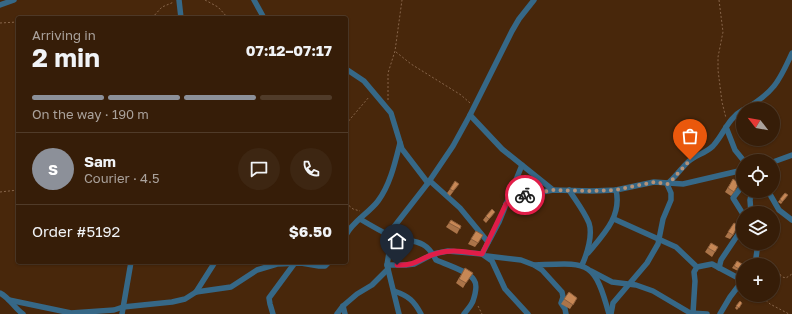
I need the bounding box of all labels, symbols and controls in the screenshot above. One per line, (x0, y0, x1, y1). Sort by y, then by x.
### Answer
text: Arriving in (32, 27, 96, 43)
text: 07:12–07:17 (246, 41, 332, 59)
text: 2 min (32, 42, 100, 73)
north arrow (736, 102, 780, 146)
map controls (736, 102, 780, 302)
text: On the way · 190 m (32, 106, 149, 122)
pin (673, 119, 707, 160)
icon: bag (679, 125, 701, 147)
button: chat (238, 148, 280, 190)
button: phone (290, 148, 332, 190)
text: Sam (84, 152, 116, 170)
button: locate (736, 154, 780, 198)
text: S (48, 160, 58, 178)
text: Courier · 4.5 (84, 170, 159, 186)
courier (505, 175, 545, 215)
icon: bike (514, 184, 536, 206)
button: layers (736, 206, 780, 250)
text: Order #5192 (32, 222, 120, 240)
text: $6.50 (289, 222, 332, 240)
pin (380, 224, 414, 265)
icon: home (386, 230, 408, 252)
button: + (736, 258, 780, 302)

